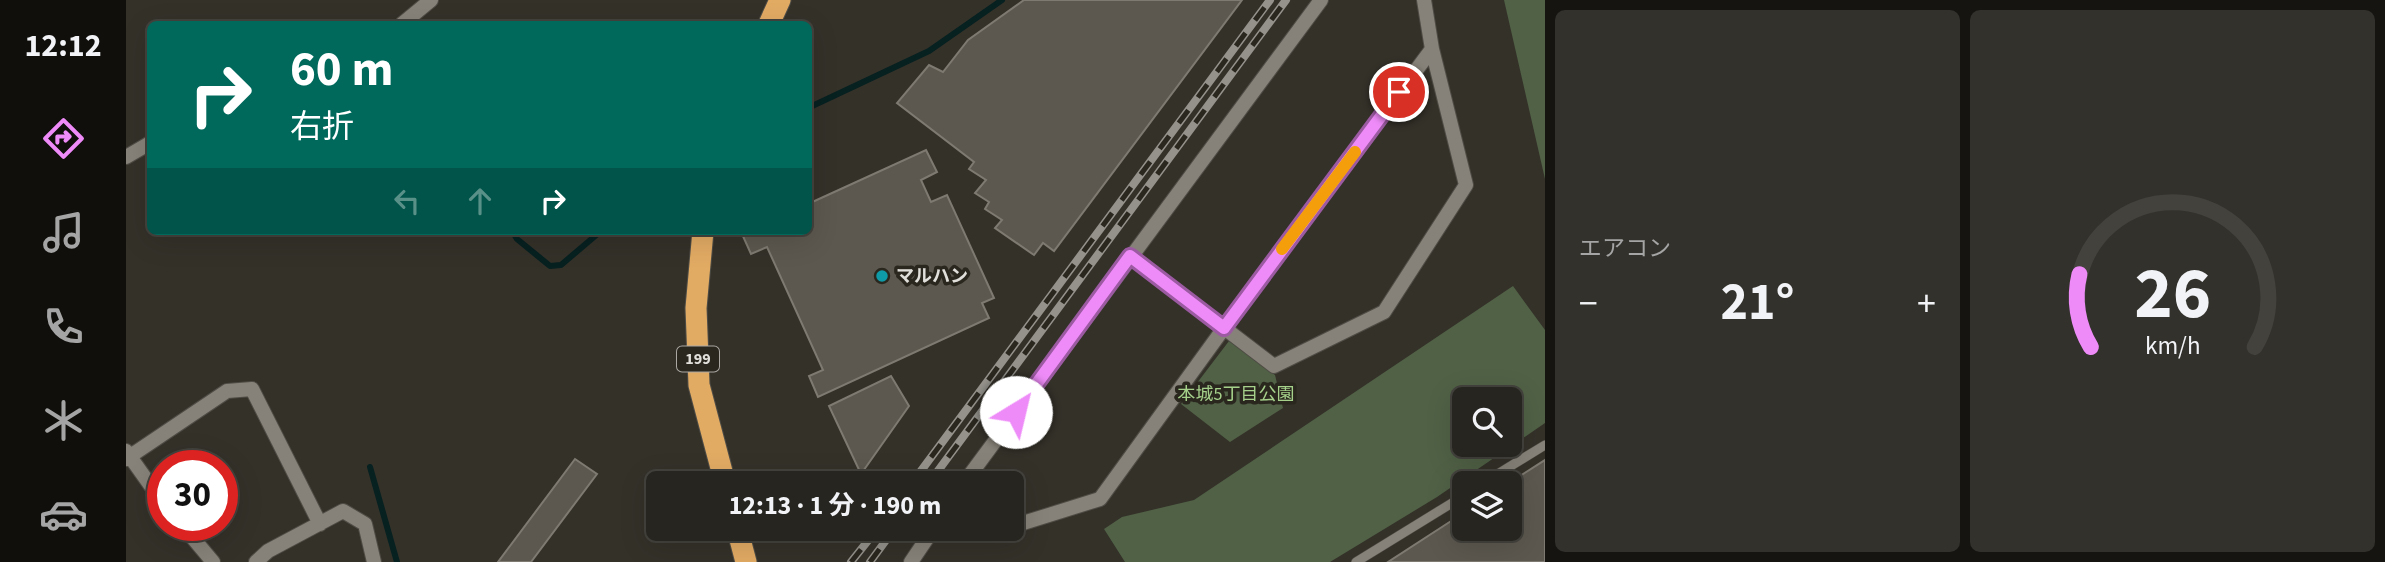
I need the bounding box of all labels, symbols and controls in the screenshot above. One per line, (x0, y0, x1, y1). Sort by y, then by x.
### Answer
text: 12:12 (24, 23, 102, 69)
text: 60 m (290, 35, 394, 105)
icon: right (175, 49, 266, 140)
pin (1369, 62, 1429, 122)
icon: arrive (1380, 73, 1418, 111)
text: 右折 (290, 104, 354, 150)
icon: directions (39, 114, 88, 163)
icon: left (388, 182, 426, 220)
icon: ahead (461, 182, 499, 220)
icon: right (534, 182, 572, 220)
icon: music (39, 208, 88, 257)
text: エアコン (1579, 232, 1671, 265)
text: 26 (2134, 242, 2211, 346)
place label: マルハン (896, 264, 968, 289)
text: 21° (1721, 266, 1794, 340)
marker: マルハン (874, 268, 890, 284)
text: − (1579, 277, 1598, 331)
text: + (1917, 277, 1936, 331)
icon: phone (39, 302, 88, 351)
text: km/h (2145, 328, 2200, 364)
road number: 199 (677, 346, 719, 372)
position arrow (979, 375, 1053, 449)
park label: 本城5丁目公園 (1178, 382, 1294, 407)
map controls (1452, 387, 1522, 541)
button: search (1452, 387, 1522, 457)
icon: climate (39, 396, 88, 445)
speed limit sign: 30 (147, 450, 238, 541)
button: layers (1452, 471, 1522, 541)
text: 12:13 · 1 分 · 190 m (729, 487, 941, 524)
icon: car (39, 490, 88, 539)

